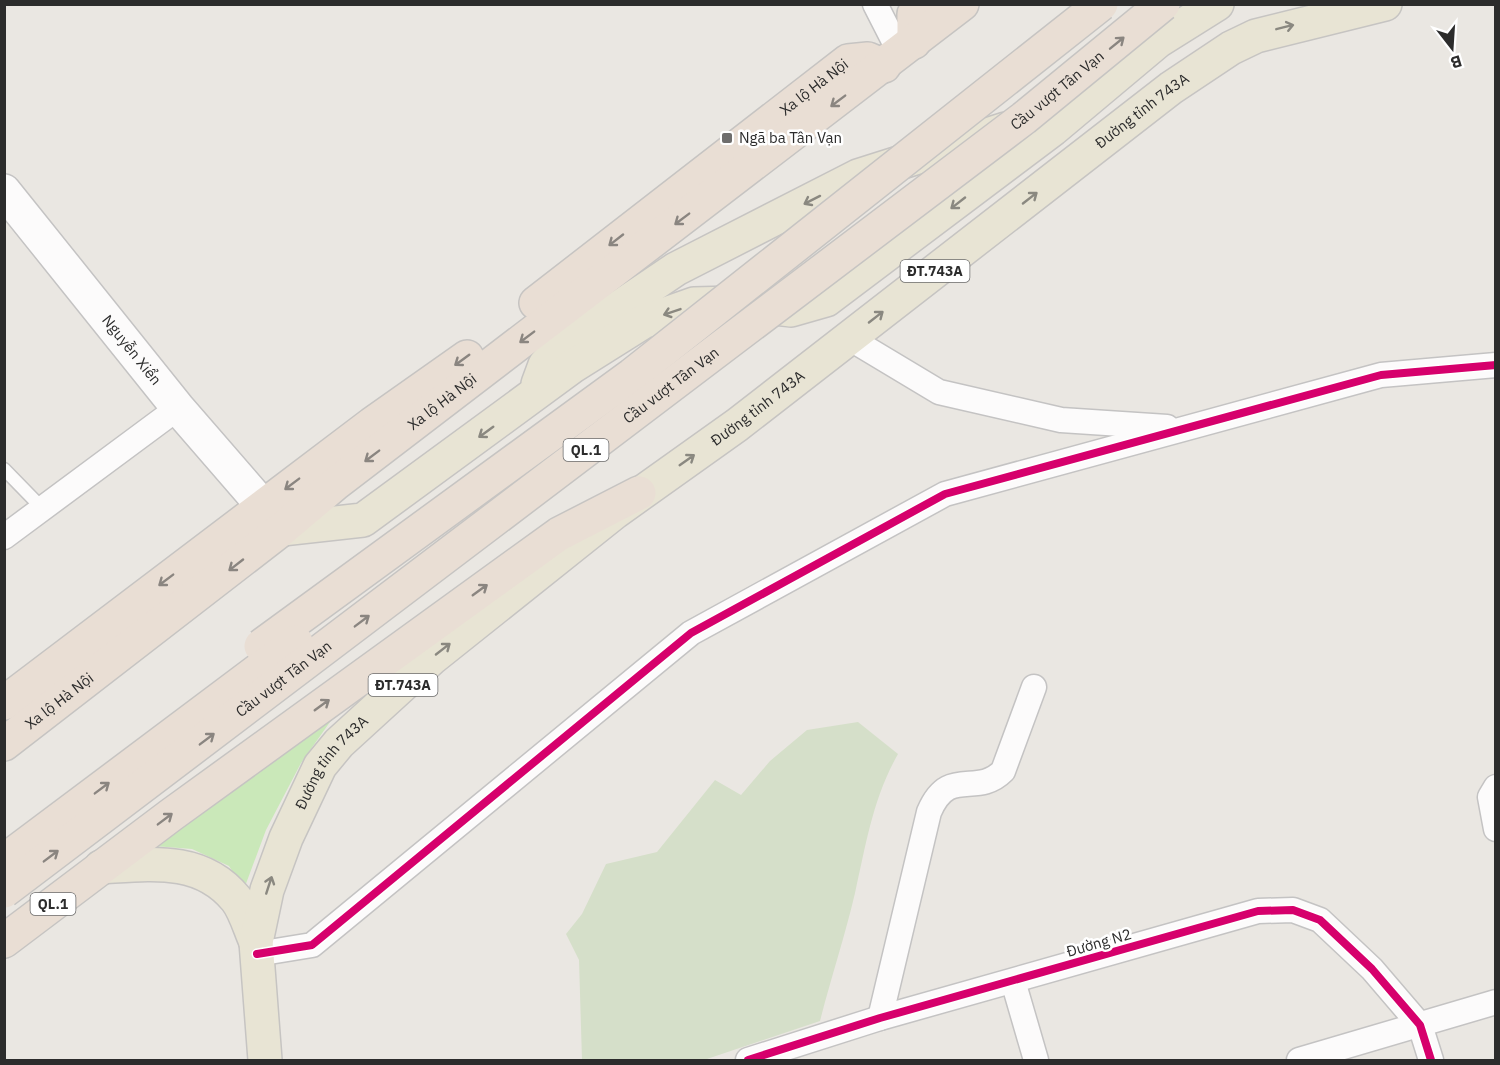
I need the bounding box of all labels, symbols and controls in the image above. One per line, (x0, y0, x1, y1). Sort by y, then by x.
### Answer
north arrow (1422, 18, 1482, 78)
one-way arrow (1276, 21, 1295, 33)
one-way arrow (1109, 36, 1125, 49)
street label: Cầu vượt Tân Vạn (1006, 46, 1108, 134)
text: B (1448, 51, 1464, 74)
street label: Xa lộ Hà Nội (776, 54, 852, 119)
street label: Đường tỉnh 743A (1091, 68, 1193, 152)
one-way arrow (830, 95, 846, 107)
place label: Ngã ba Tân Vạn (739, 128, 842, 147)
marker: Ngã ba Tân Vạn (720, 131, 734, 145)
one-way arrow (1022, 192, 1038, 204)
one-way arrow (804, 194, 821, 206)
one-way arrow (950, 197, 966, 210)
one-way arrow (675, 213, 691, 226)
one-way arrow (608, 234, 624, 247)
road number: ĐT.743A (900, 260, 970, 282)
one-way arrow (662, 307, 681, 318)
street label: Nguyễn Xiển (98, 311, 166, 389)
one-way arrow (868, 311, 884, 324)
one-way arrow (520, 331, 536, 344)
street label: Cầu vượt Tân Vạn (619, 343, 723, 427)
one-way arrow (454, 354, 470, 366)
street label: Đường tỉnh 743A (707, 366, 809, 450)
street label: Xa lộ Hà Nội (404, 369, 480, 434)
one-way arrow (478, 426, 494, 438)
road number: QL.1 (564, 439, 608, 461)
one-way arrow (365, 449, 381, 462)
one-way arrow (678, 454, 694, 466)
one-way arrow (284, 477, 300, 490)
one-way arrow (228, 558, 244, 571)
one-way arrow (158, 574, 174, 586)
one-way arrow (472, 584, 488, 597)
one-way arrow (354, 614, 370, 627)
street label: Cầu vượt Tân Vạn (232, 636, 335, 721)
one-way arrow (435, 642, 451, 655)
street label: Xa lộ Hà Nội (21, 668, 97, 733)
road number: ĐT.743A (368, 674, 438, 696)
one-way arrow (314, 699, 330, 711)
street label: Đường tỉnh 743A (291, 711, 372, 812)
one-way arrow (199, 733, 215, 746)
one-way arrow (93, 782, 109, 794)
one-way arrow (156, 813, 172, 826)
one-way arrow (43, 850, 59, 863)
one-way arrow (265, 876, 276, 895)
road number: QL.1 (31, 893, 76, 915)
street label: Đường N2 (1064, 924, 1134, 961)

